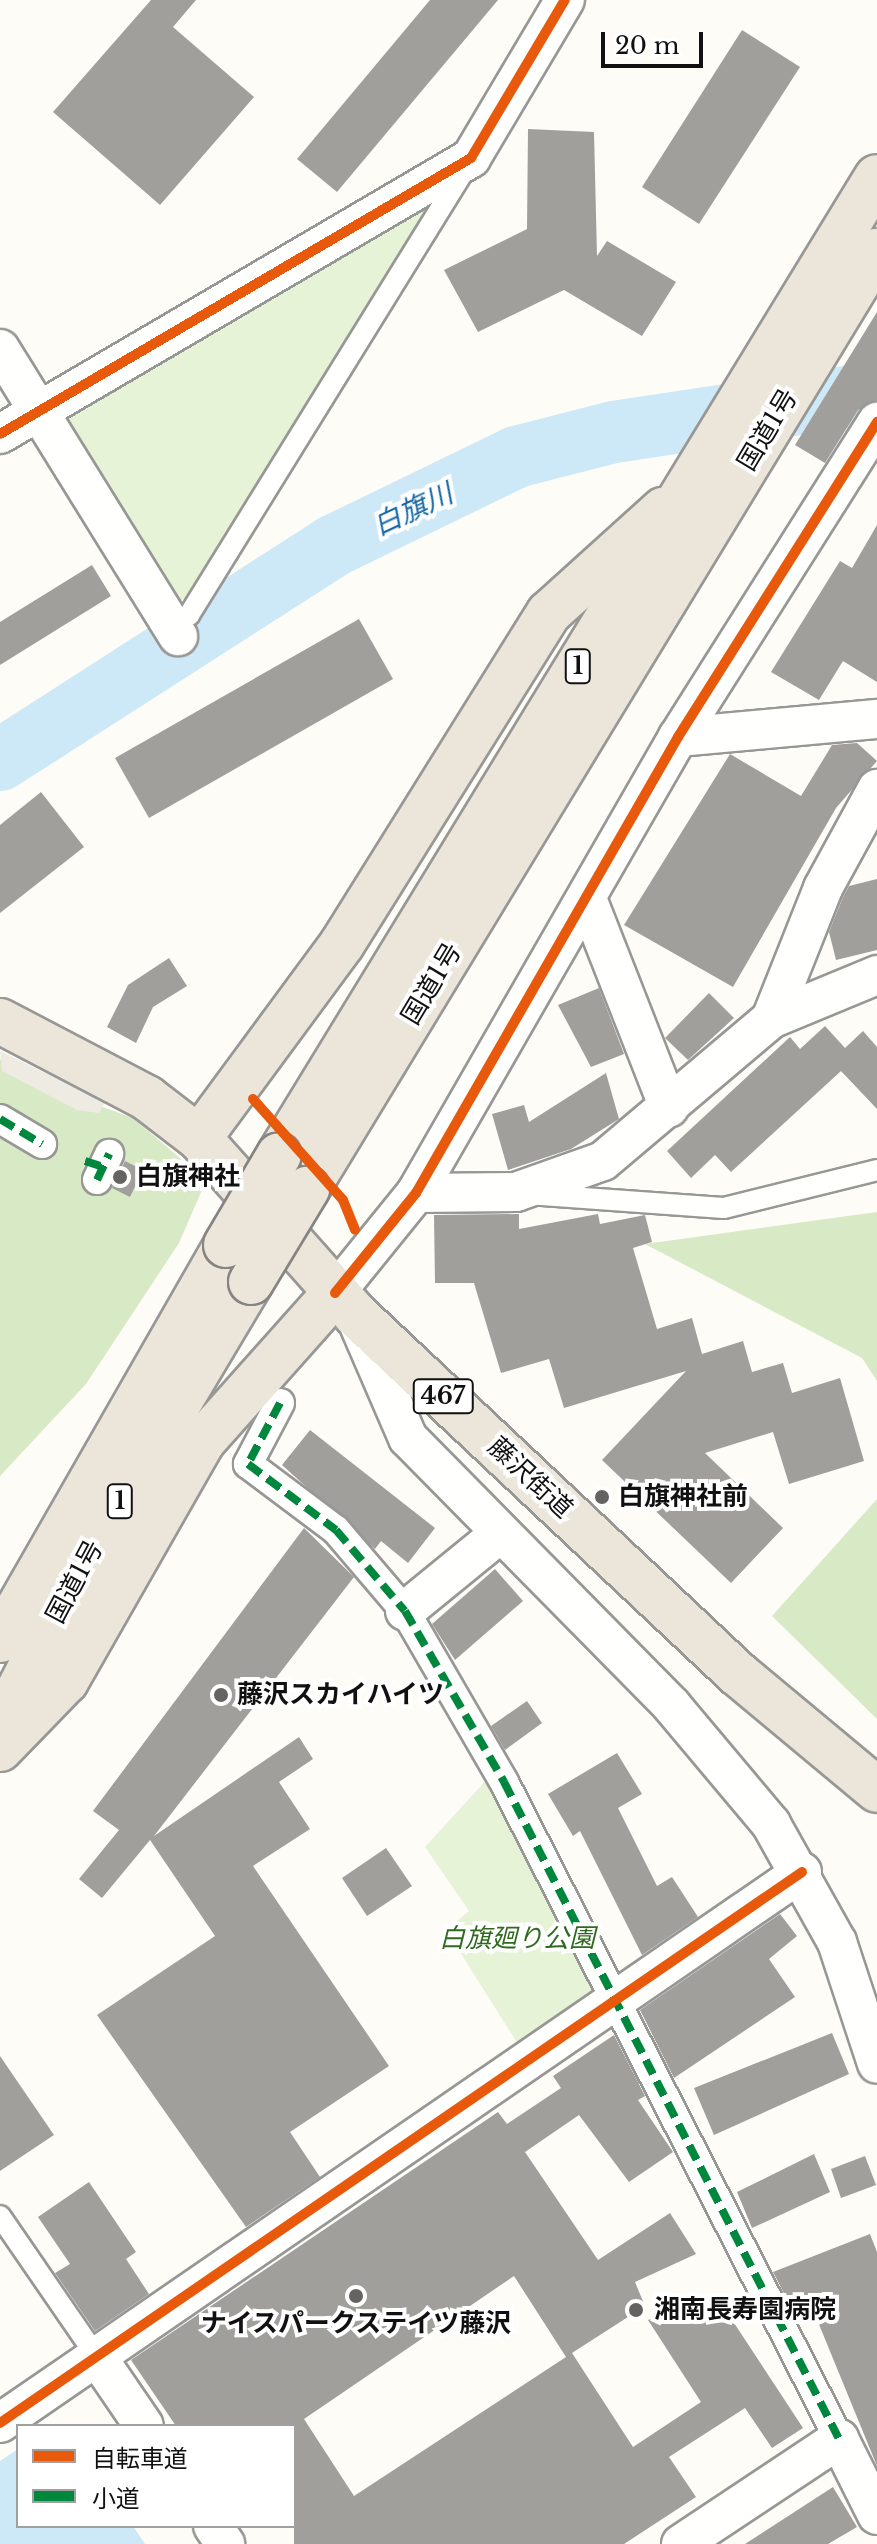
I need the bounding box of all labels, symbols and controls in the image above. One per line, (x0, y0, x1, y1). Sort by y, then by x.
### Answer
scale bar (605, 16, 707, 66)
text: 20 m (615, 31, 680, 60)
street label: 国道1号 (732, 384, 804, 476)
water label: 白旗川 (368, 477, 458, 543)
road number: 1 (564, 646, 592, 686)
street label: 国道1号 (396, 938, 468, 1030)
place label: 白旗神社 (136, 1161, 240, 1193)
marker: 白旗神社 (111, 1168, 129, 1186)
road number: 467 (411, 1376, 475, 1416)
street label: 藤沢街道 (481, 1431, 579, 1525)
road number: 1 (106, 1481, 134, 1521)
place label: 白旗神社前 (618, 1481, 748, 1513)
marker: 白旗神社前 (593, 1488, 611, 1506)
street label: 国道1号 (40, 1535, 110, 1629)
place label: 藤沢スカイハイツ (237, 1679, 445, 1711)
marker: 藤沢スカイハイツ (212, 1686, 230, 1704)
park label: 白旗廻り公園 (439, 1923, 595, 1955)
marker: ナイスパークステイツ藤沢 (347, 2287, 365, 2305)
place label: 湘南長寿園病院 (654, 2294, 836, 2326)
marker: 湘南長寿園病院 (625, 2299, 647, 2321)
place label: ナイスパークステイツ藤沢 (200, 2308, 512, 2340)
legend (16, 2424, 296, 2528)
text: 自転車道 (92, 2444, 188, 2473)
text: 小道 (92, 2484, 140, 2513)

